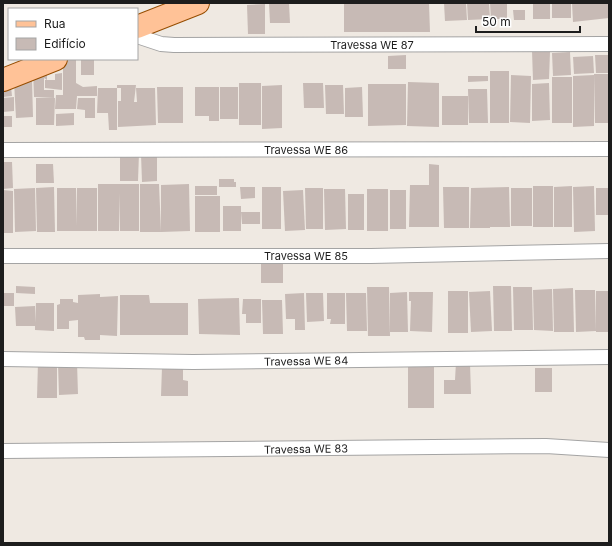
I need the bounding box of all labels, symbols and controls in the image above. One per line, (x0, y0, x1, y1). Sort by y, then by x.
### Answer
legend (8, 8, 138, 60)
scale bar (476, 8, 580, 34)
text: 50 m (482, 14, 511, 29)
text: Rua (44, 16, 66, 31)
text: Edifício (44, 36, 86, 51)
street label: Travessa WE 87 (330, 38, 414, 52)
street label: Travessa WE 86 (264, 143, 348, 157)
street label: Travessa WE 85 (264, 249, 348, 263)
street label: Travessa WE 84 (264, 353, 348, 369)
street label: Travessa WE 83 (264, 441, 348, 457)

